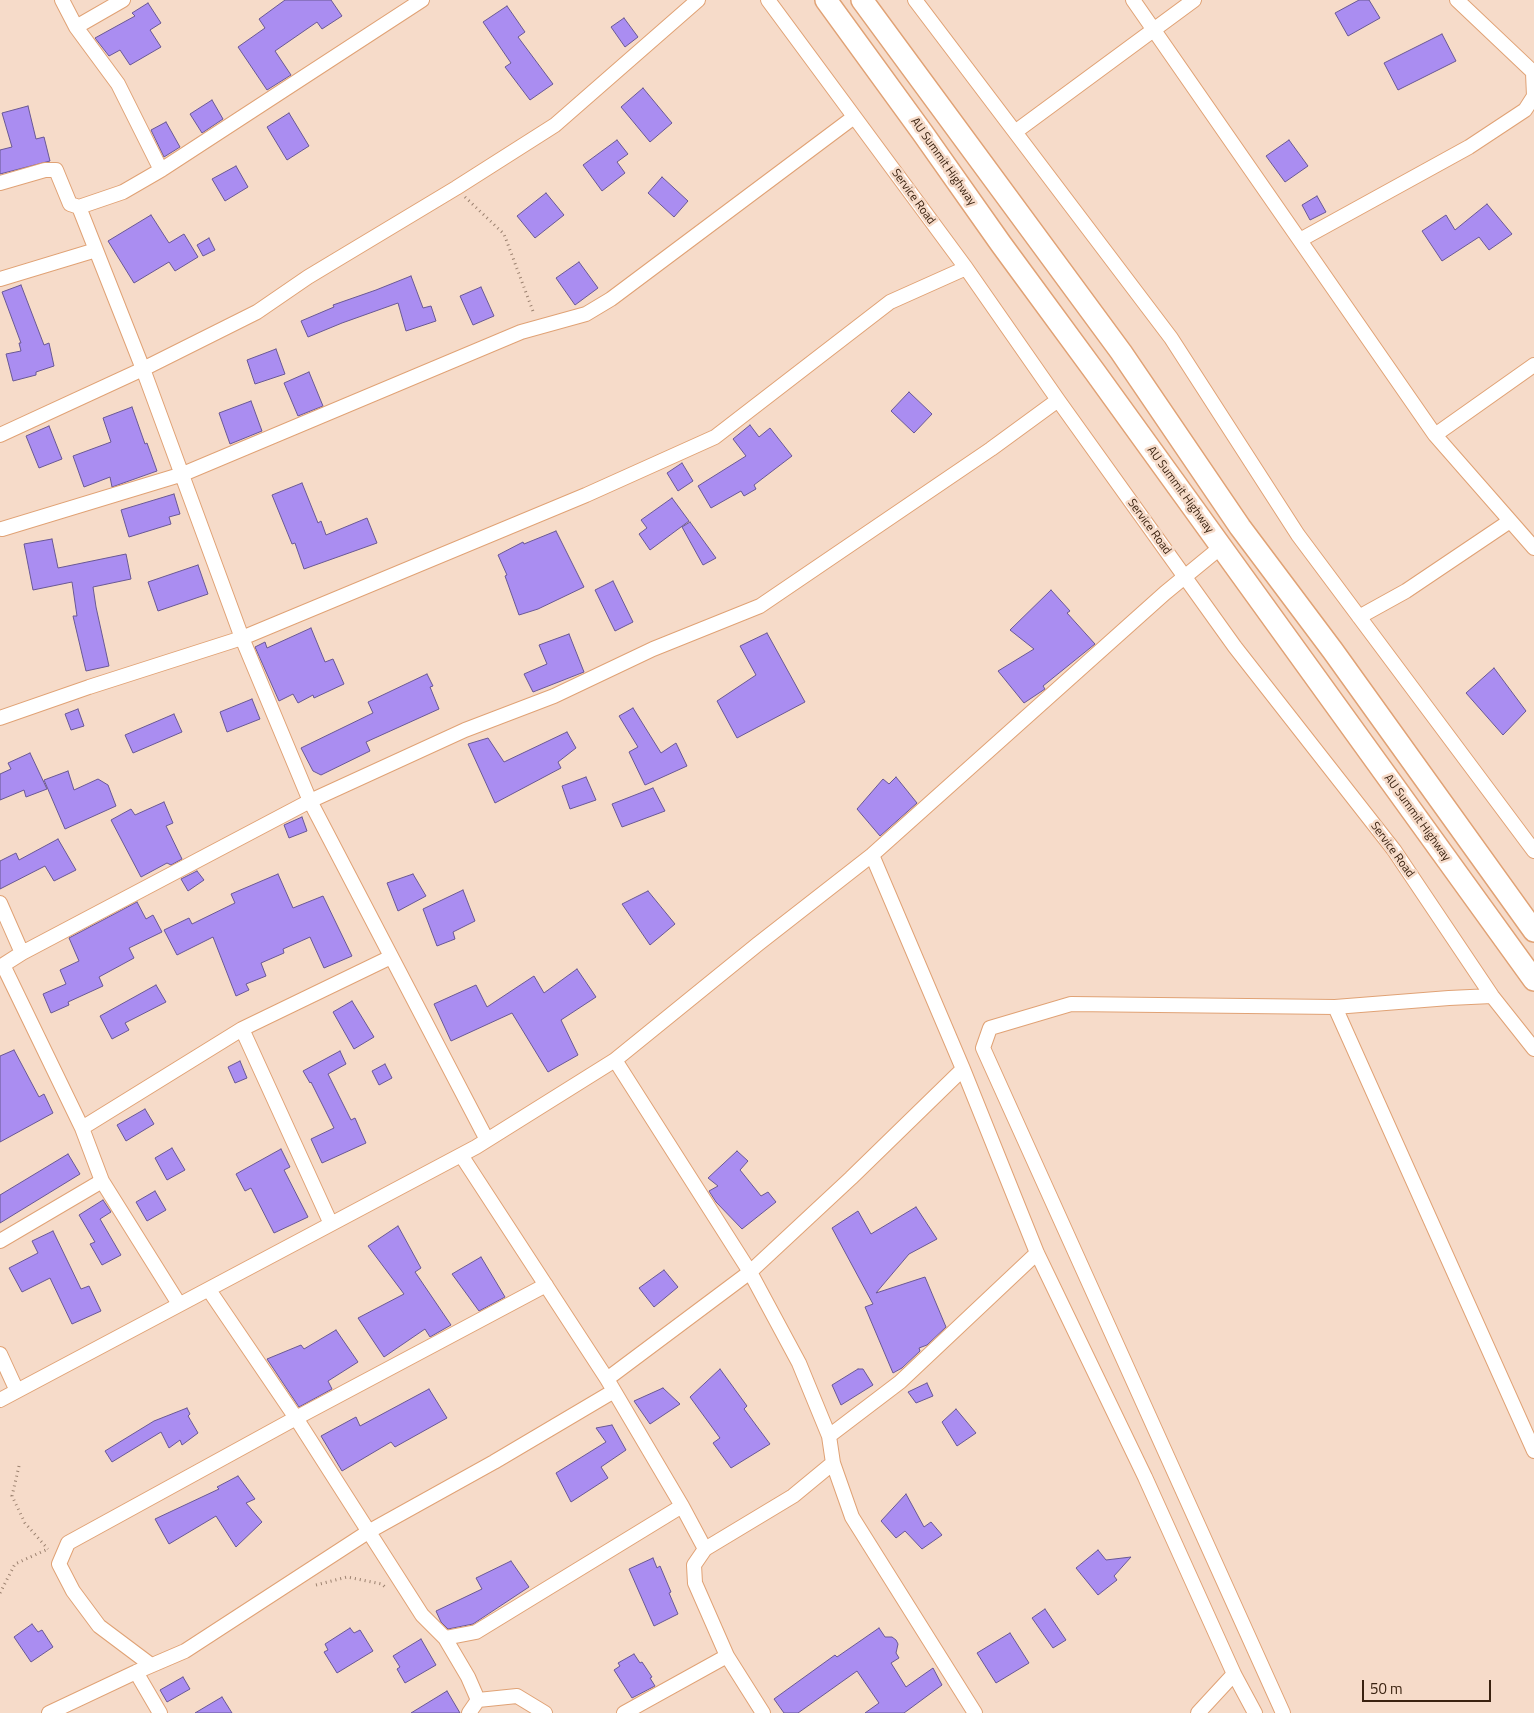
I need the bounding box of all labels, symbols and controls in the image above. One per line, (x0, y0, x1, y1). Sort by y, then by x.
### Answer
street label: AU Summit Highway (907, 115, 979, 209)
street label: Service Road (888, 166, 938, 228)
street label: AU Summit Highway (1144, 444, 1216, 536)
street label: Service Road (1124, 496, 1174, 558)
street label: AU Summit Highway (1381, 772, 1453, 864)
street label: Service Road (1367, 819, 1417, 881)
scale bar (1364, 1670, 1493, 1702)
text: 50 m (1370, 1677, 1403, 1700)

